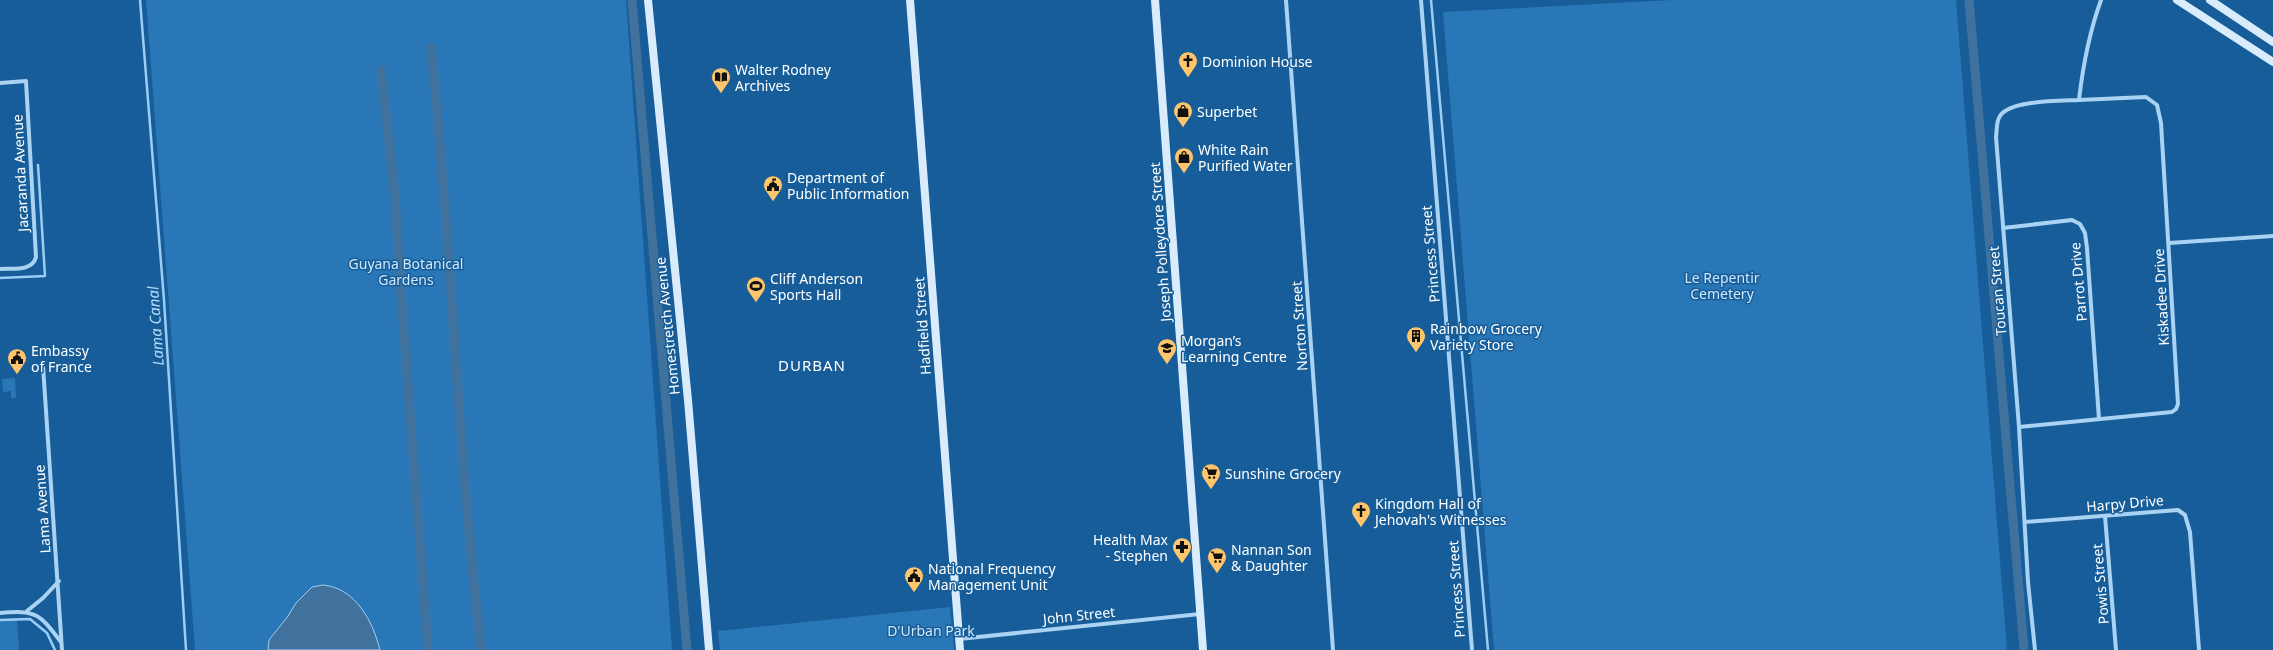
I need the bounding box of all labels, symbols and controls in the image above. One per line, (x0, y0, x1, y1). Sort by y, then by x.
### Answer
church icon: Dominion House (1177, 50, 1199, 78)
place label: Dominion House (1202, 52, 1313, 71)
place label: Walter Rodney Archives (735, 60, 832, 95)
library icon: Walter Rodney Archives (710, 66, 732, 94)
shop icon: Superbet (1172, 100, 1194, 128)
place label: Superbet (1197, 102, 1257, 121)
street label: Jacaranda Avenue (7, 114, 33, 234)
place label: White Rain Purified Water (1198, 140, 1293, 175)
shop icon: White Rain Purified Water (1173, 146, 1195, 174)
street label: Joseph Polleydore Street (1145, 162, 1175, 324)
place label: Department of Public Information (787, 168, 910, 203)
public building icon: Department of Public Information (762, 174, 784, 202)
street label: Princess Street (1416, 205, 1444, 303)
street label: Parrot Drive (2065, 242, 2091, 322)
street label: Toucan Street (1984, 245, 2010, 337)
street label: Kiskadee Drive (2149, 248, 2173, 346)
park label: Guyana Botanical Gardens (349, 254, 463, 289)
street label: Homestretch Avenue (650, 256, 684, 396)
park label: Le Repentir Cemetery (1684, 268, 1760, 303)
place label: Cliff Anderson Sports Hall (770, 269, 863, 304)
sports icon: Cliff Anderson Sports Hall (745, 275, 767, 303)
street label: Hadfield Street (909, 276, 935, 376)
street label: Norton Street (1286, 281, 1312, 371)
water label: Lama Canal (142, 284, 168, 366)
place label: Rainbow Grocery Variety Store (1430, 319, 1543, 354)
building icon: Rainbow Grocery Variety Store (1405, 325, 1427, 353)
place label: Morgan’s Learning Centre (1181, 331, 1287, 366)
school or university icon: Morgan’s Learning Centre (1156, 337, 1178, 365)
place label: Embassy of France (31, 341, 92, 376)
public building icon: Embassy of France (6, 347, 28, 375)
district label: DURBAN (778, 355, 846, 375)
supermarket icon: Sunshine Grocery (1200, 462, 1222, 490)
street label: Lama Avenue (29, 464, 55, 554)
place label: Sunshine Grocery (1225, 464, 1342, 483)
street label: Harpy Drive (2085, 490, 2165, 516)
place label: Kingdom Hall of Jehovah's Witnesses (1373, 494, 1507, 529)
church icon: Kingdom Hall of Jehovah's Witnesses (1350, 500, 1372, 528)
place label: Health Max - Stephen (1093, 530, 1169, 565)
pharmacy icon: Health Max - Stephen (1171, 536, 1193, 564)
place label: Nannan Son & Daughter (1231, 540, 1312, 575)
street label: Princess Street (1443, 540, 1469, 638)
street label: Powis Street (2087, 543, 2113, 625)
supermarket icon: Nannan Son & Daughter (1206, 546, 1228, 574)
place label: National Frequency Management Unit (928, 559, 1057, 594)
public building icon: National Frequency Management Unit (903, 565, 925, 593)
street label: John Street (1040, 602, 1116, 628)
park label: D'Urban Park (887, 621, 975, 640)

